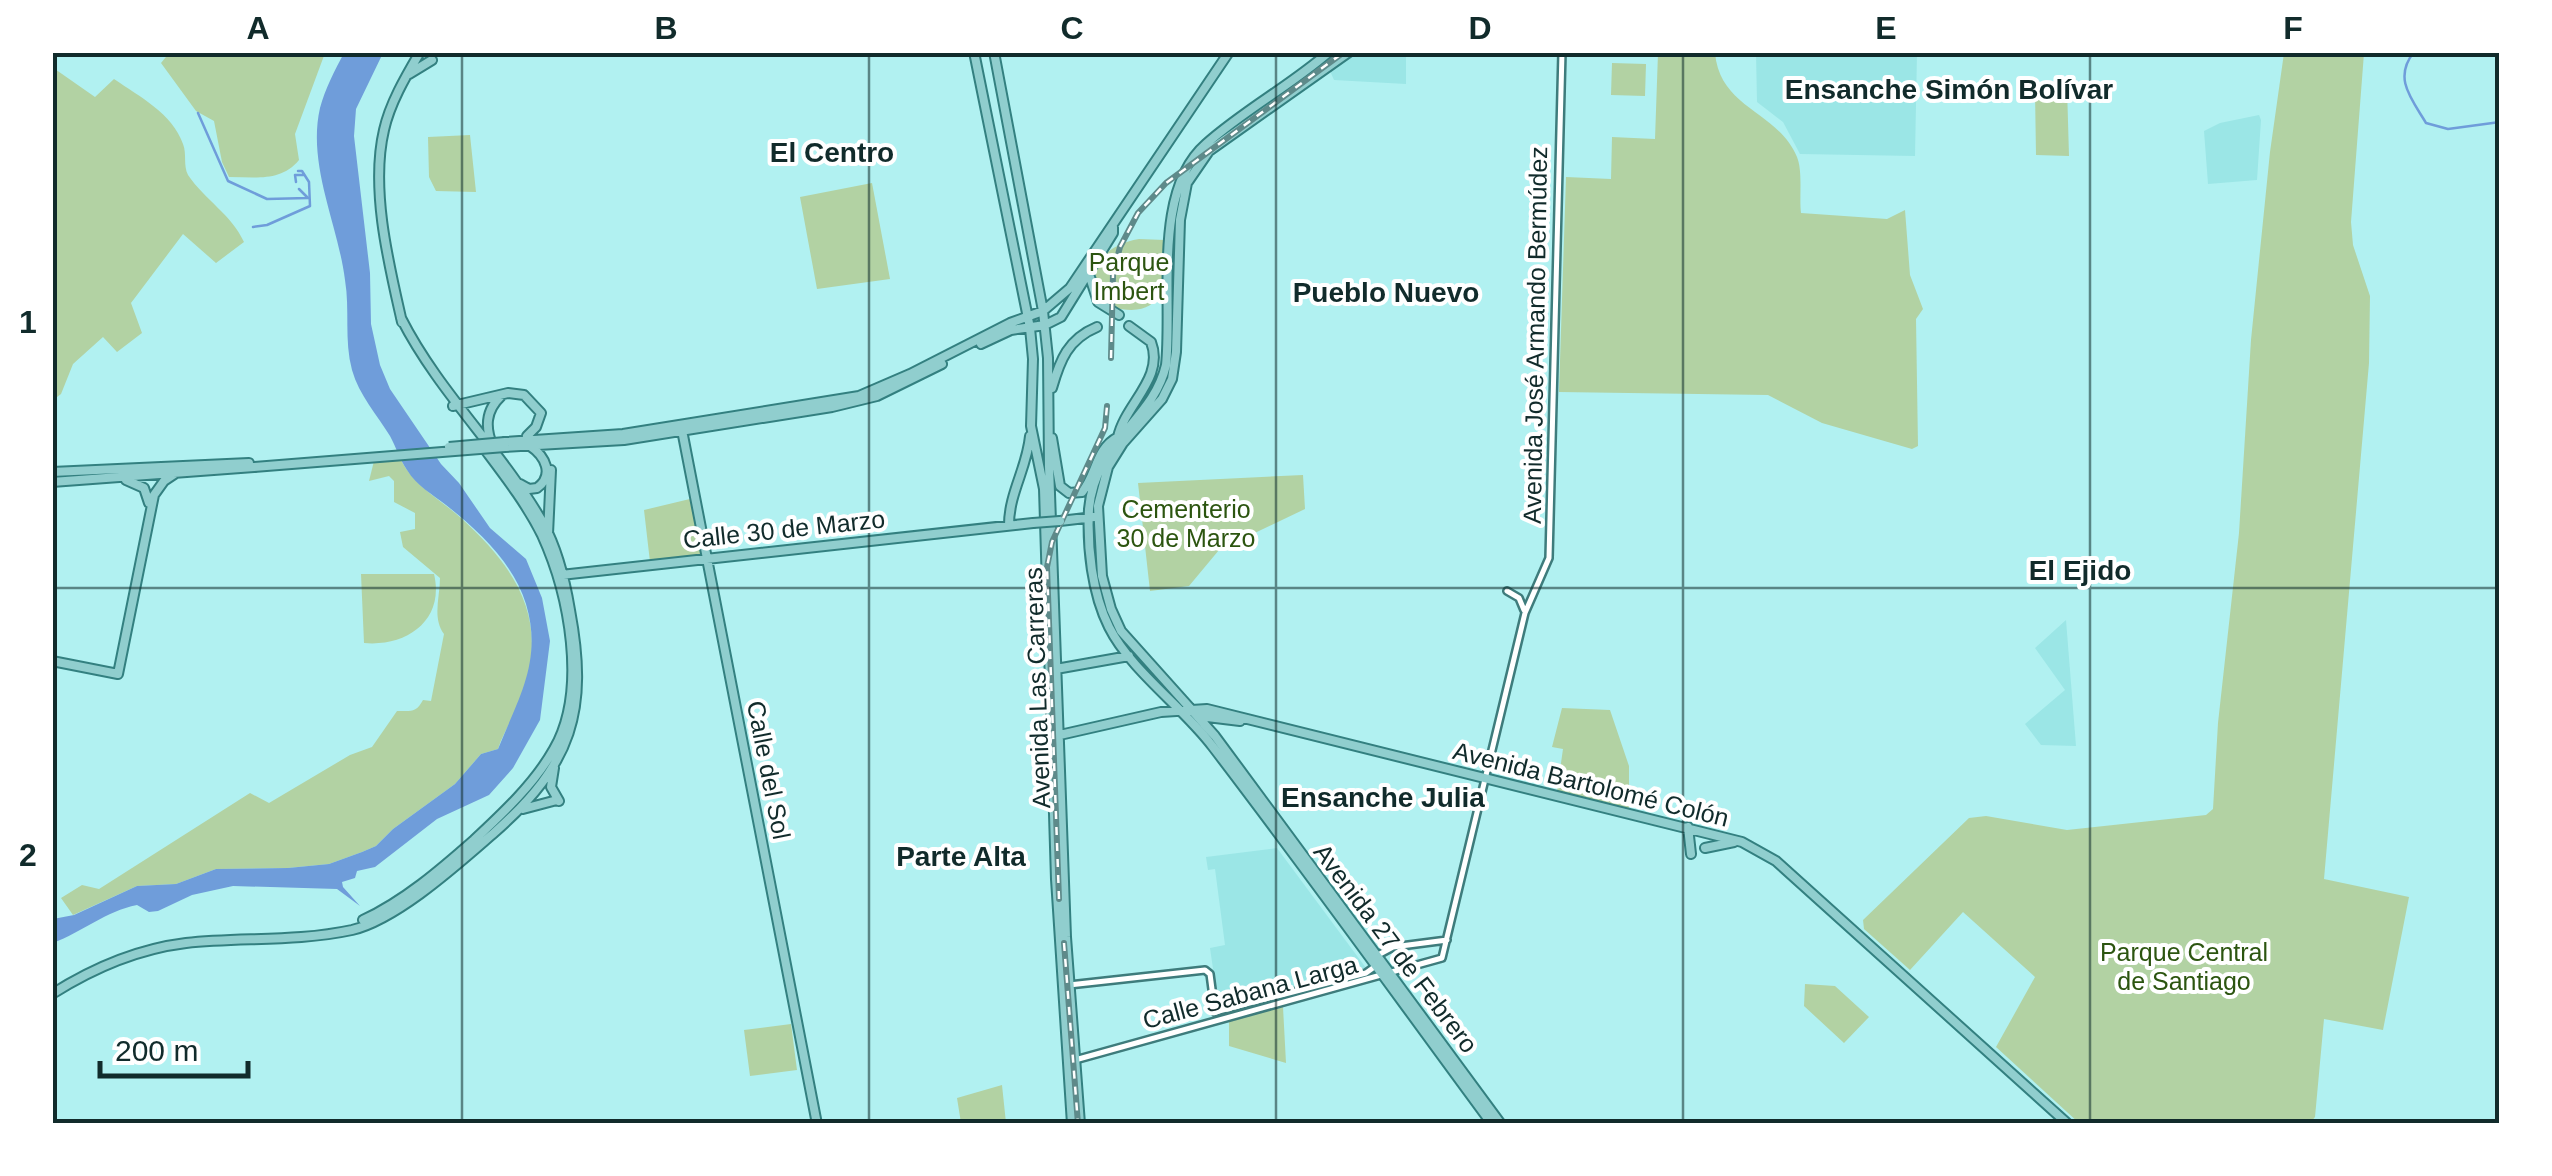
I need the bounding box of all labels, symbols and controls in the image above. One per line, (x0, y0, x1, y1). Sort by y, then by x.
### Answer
text: A (246, 10, 270, 46)
text: B (654, 10, 678, 46)
text: C (1060, 10, 1084, 46)
text: D (1468, 10, 1492, 46)
text: E (1875, 10, 1897, 46)
text: F (2283, 10, 2303, 46)
district label: Ensanche Simón Bolívar (1785, 74, 2113, 105)
district label: El Centro (770, 137, 894, 168)
street label: Avenida José Armando Bermúdez (1518, 146, 1552, 524)
park label: Parque Imbert (1089, 248, 1169, 305)
district label: Pueblo Nuevo (1293, 277, 1479, 308)
text: 1 (19, 304, 37, 340)
park label: Cementerio 30 de Marzo (1117, 495, 1255, 552)
street label: Calle 30 de Marzo (682, 504, 886, 554)
district label: El Ejido (2029, 555, 2131, 586)
street label: Avenida Las Carreras (1019, 567, 1055, 809)
street label: Calle del Sol (742, 698, 796, 842)
street label: Avenida Bartolomé Colón (1450, 736, 1732, 832)
district label: Ensanche Julia (1281, 782, 1485, 813)
text: 2 (19, 837, 37, 873)
street label: Avenida 27 de Febrero (1308, 838, 1484, 1058)
district label: Parte Alta (896, 841, 1026, 872)
park label: Parque Central de Santiago (2100, 938, 2268, 995)
street label: Calle Sabana Larga (1140, 950, 1360, 1034)
scale bar (100, 1016, 248, 1078)
text: 200 m (115, 1034, 198, 1067)

